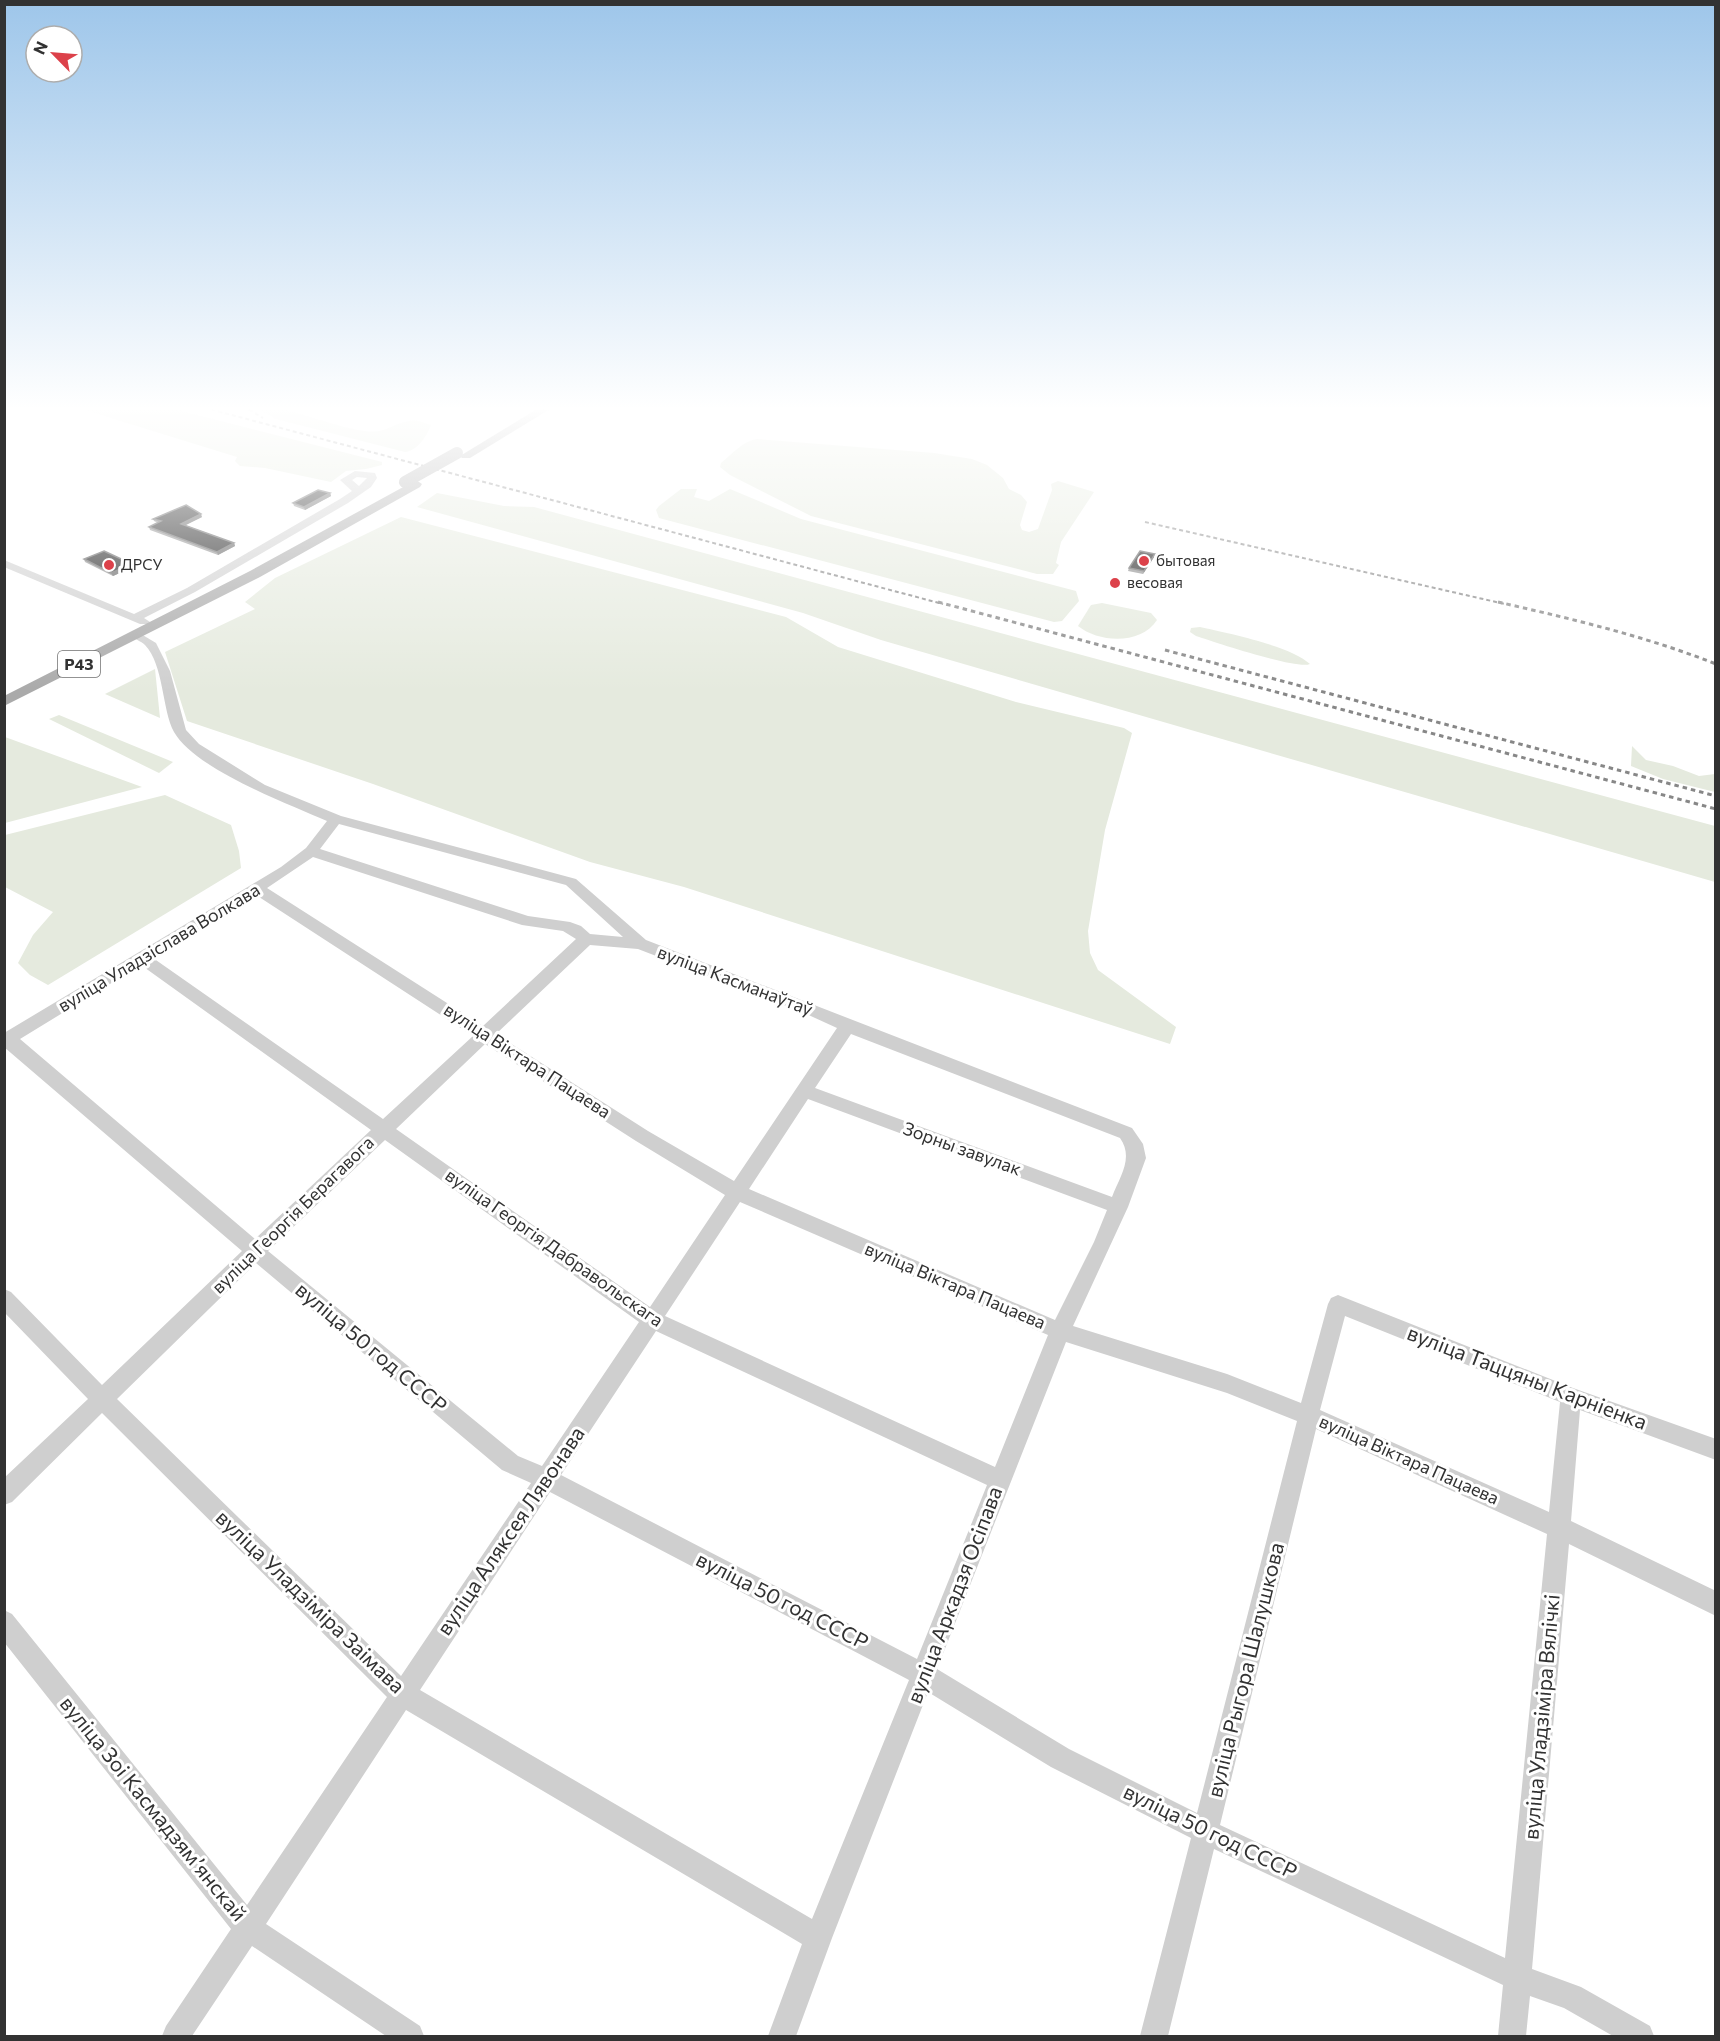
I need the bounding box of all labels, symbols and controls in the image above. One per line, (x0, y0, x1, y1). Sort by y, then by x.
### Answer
north arrow (24, 24, 84, 84)
text: N (29, 38, 51, 57)
place label: бытовая (1156, 551, 1216, 569)
marker: бытовая (1137, 554, 1151, 568)
place label: ДРСУ (121, 555, 163, 573)
marker: ДРСУ (102, 558, 116, 572)
place label: весовая (1127, 573, 1183, 591)
marker: весовая (1108, 576, 1122, 590)
road number: Р43 (58, 651, 100, 677)
street label: вуліца Уладзіслава Волкава (53, 878, 264, 1016)
street label: вуліца Касманаўтаў (655, 940, 816, 1020)
street label: вуліца Віктара Пацаева (440, 998, 615, 1122)
street label: Зорны завулак (900, 1117, 1025, 1180)
street label: вуліца Георгія Берагавога (207, 1131, 378, 1298)
street label: вуліца Георгія Дабравольскага (442, 1163, 668, 1331)
street label: вуліца Віктара Пацаева (862, 1237, 1049, 1333)
street label: вуліца 50 год СССР (291, 1276, 453, 1417)
street label: вуліца Таццяны Карніенка (1404, 1319, 1651, 1434)
street label: вуліца Віктара Пацаева (1316, 1409, 1503, 1509)
street label: вуліца Аляксея Лявонава (431, 1421, 589, 1639)
street label: вуліца Аркадзя Осіпава (901, 1483, 1007, 1706)
street label: вуліца Уладзіміра Заімава (211, 1504, 411, 1698)
street label: вуліца Рыгора Шалушкова (1201, 1540, 1288, 1800)
street label: вуліца 50 год СССР (692, 1545, 873, 1654)
street label: вуліца Уладзіміра Вялічкі (1517, 1593, 1564, 1841)
street label: вуліца Зоі Касмадзямʼянскай (56, 1691, 253, 1925)
street label: вуліца 50 год СССР (1120, 1778, 1301, 1883)

